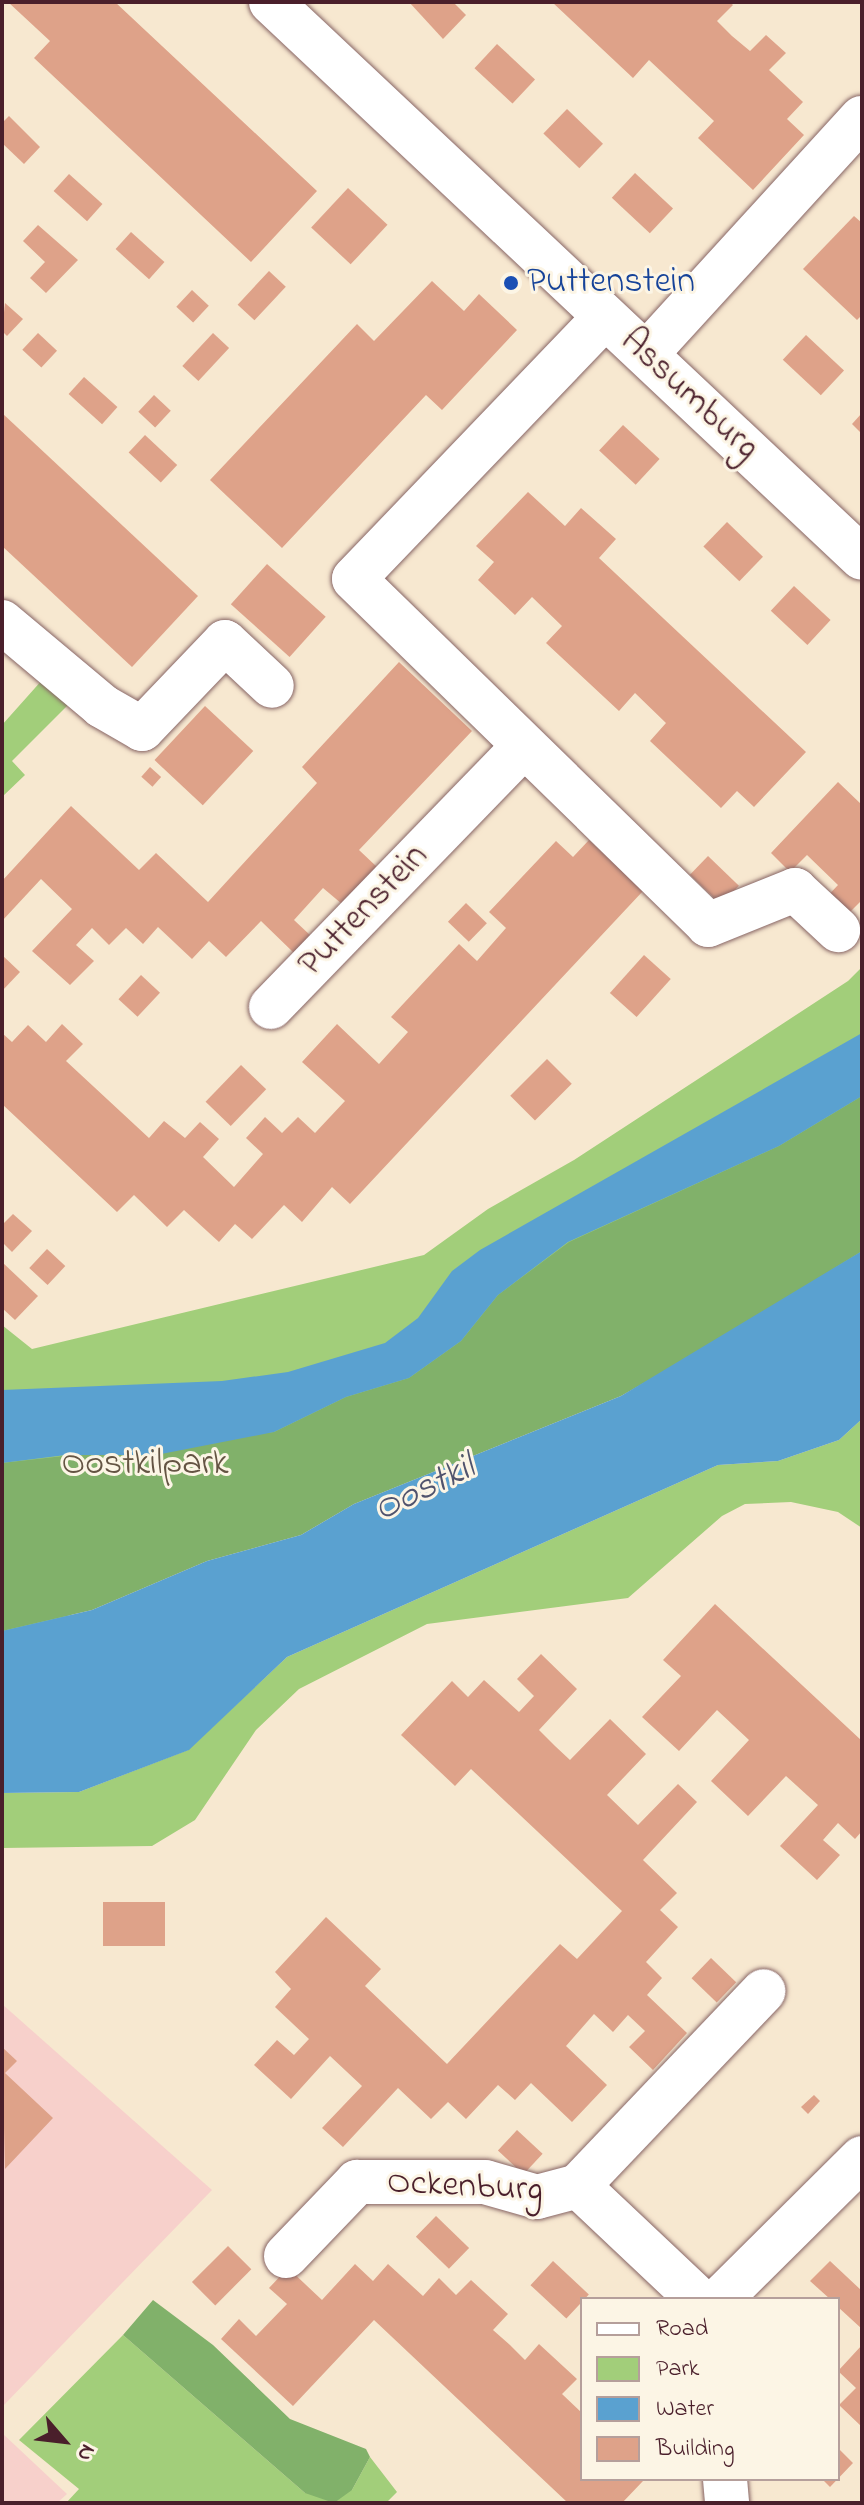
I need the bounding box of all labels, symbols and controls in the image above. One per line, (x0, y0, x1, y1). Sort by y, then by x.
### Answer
place label: Puttenstein (527, 261, 695, 305)
marker: Puttenstein (502, 274, 520, 292)
street label: Assumburg (611, 320, 767, 470)
street label: Puttenstein (290, 836, 438, 986)
park label: Oostkilpark (61, 1443, 229, 1487)
water label: Oostkil (367, 1446, 483, 1534)
street label: Ockenburg (386, 2161, 544, 2213)
legend (580, 2297, 840, 2481)
text: Road (656, 2312, 708, 2347)
text: Park (656, 2352, 699, 2387)
text: Water (656, 2392, 714, 2427)
north arrow (24, 2401, 104, 2481)
text: Building (656, 2432, 735, 2467)
text: N (68, 2438, 103, 2466)

